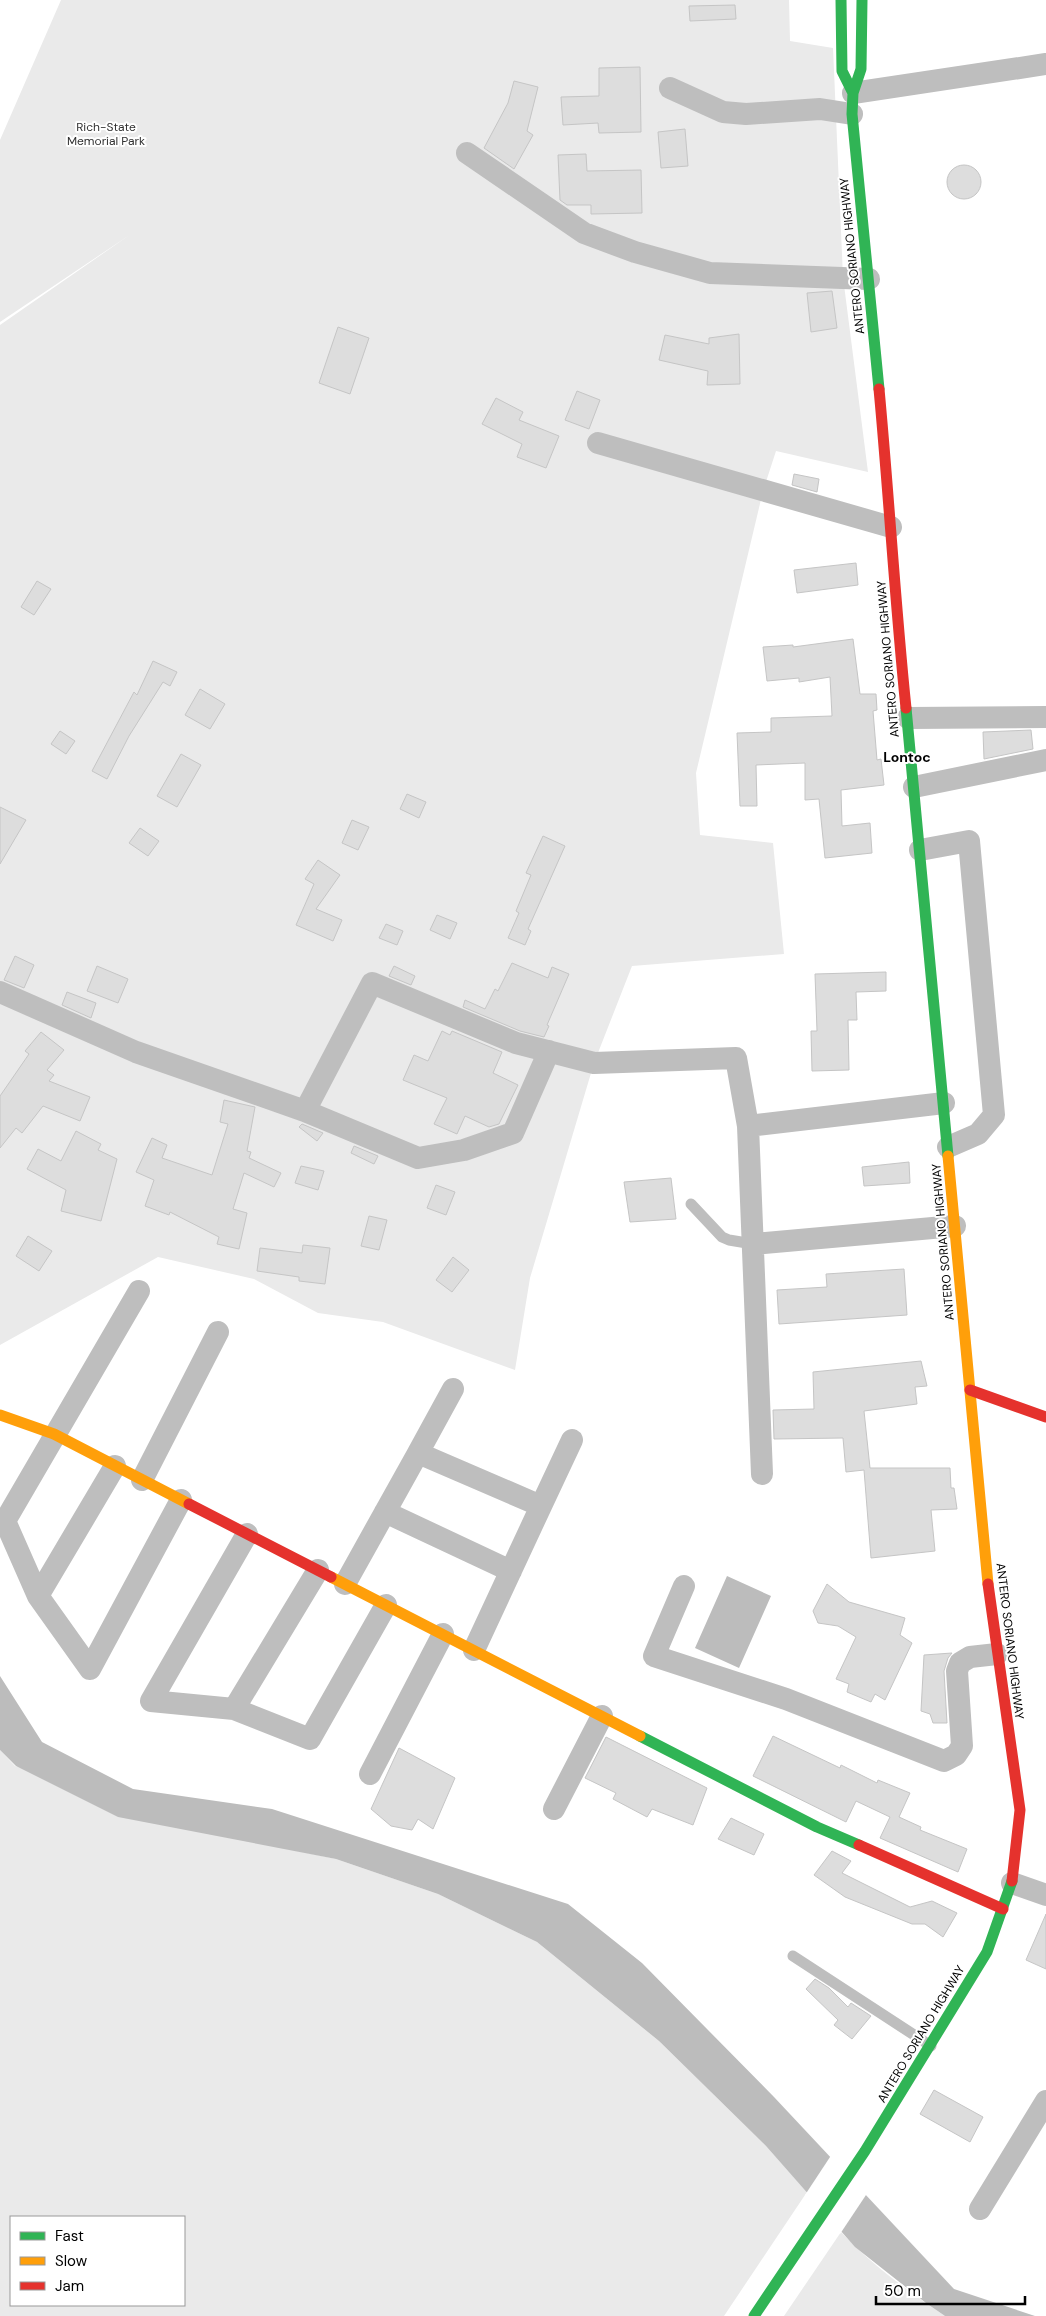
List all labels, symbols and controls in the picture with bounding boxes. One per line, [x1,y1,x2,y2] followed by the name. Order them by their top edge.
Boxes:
[67,119,145,149] park label: Rich-State Memorial Park
[836,177,868,335] street label: ANTERO SORIANO HIGHWAY
[873,580,903,738] street label: ANTERO SORIANO HIGHWAY
[883,748,931,766] district label: Lontoc
[928,1163,958,1321] street label: ANTERO SORIANO HIGHWAY
[992,1562,1028,1720] street label: ANTERO SORIANO HIGHWAY
[874,1962,968,2106] street label: ANTERO SORIANO HIGHWAY
[10,2216,185,2306] legend
[55,2226,84,2246] text: Fast
[55,2251,88,2271] text: Slow
[876,2274,1025,2306] scale bar
[55,2276,84,2296] text: Jam
[884,2281,921,2301] text: 50 m

